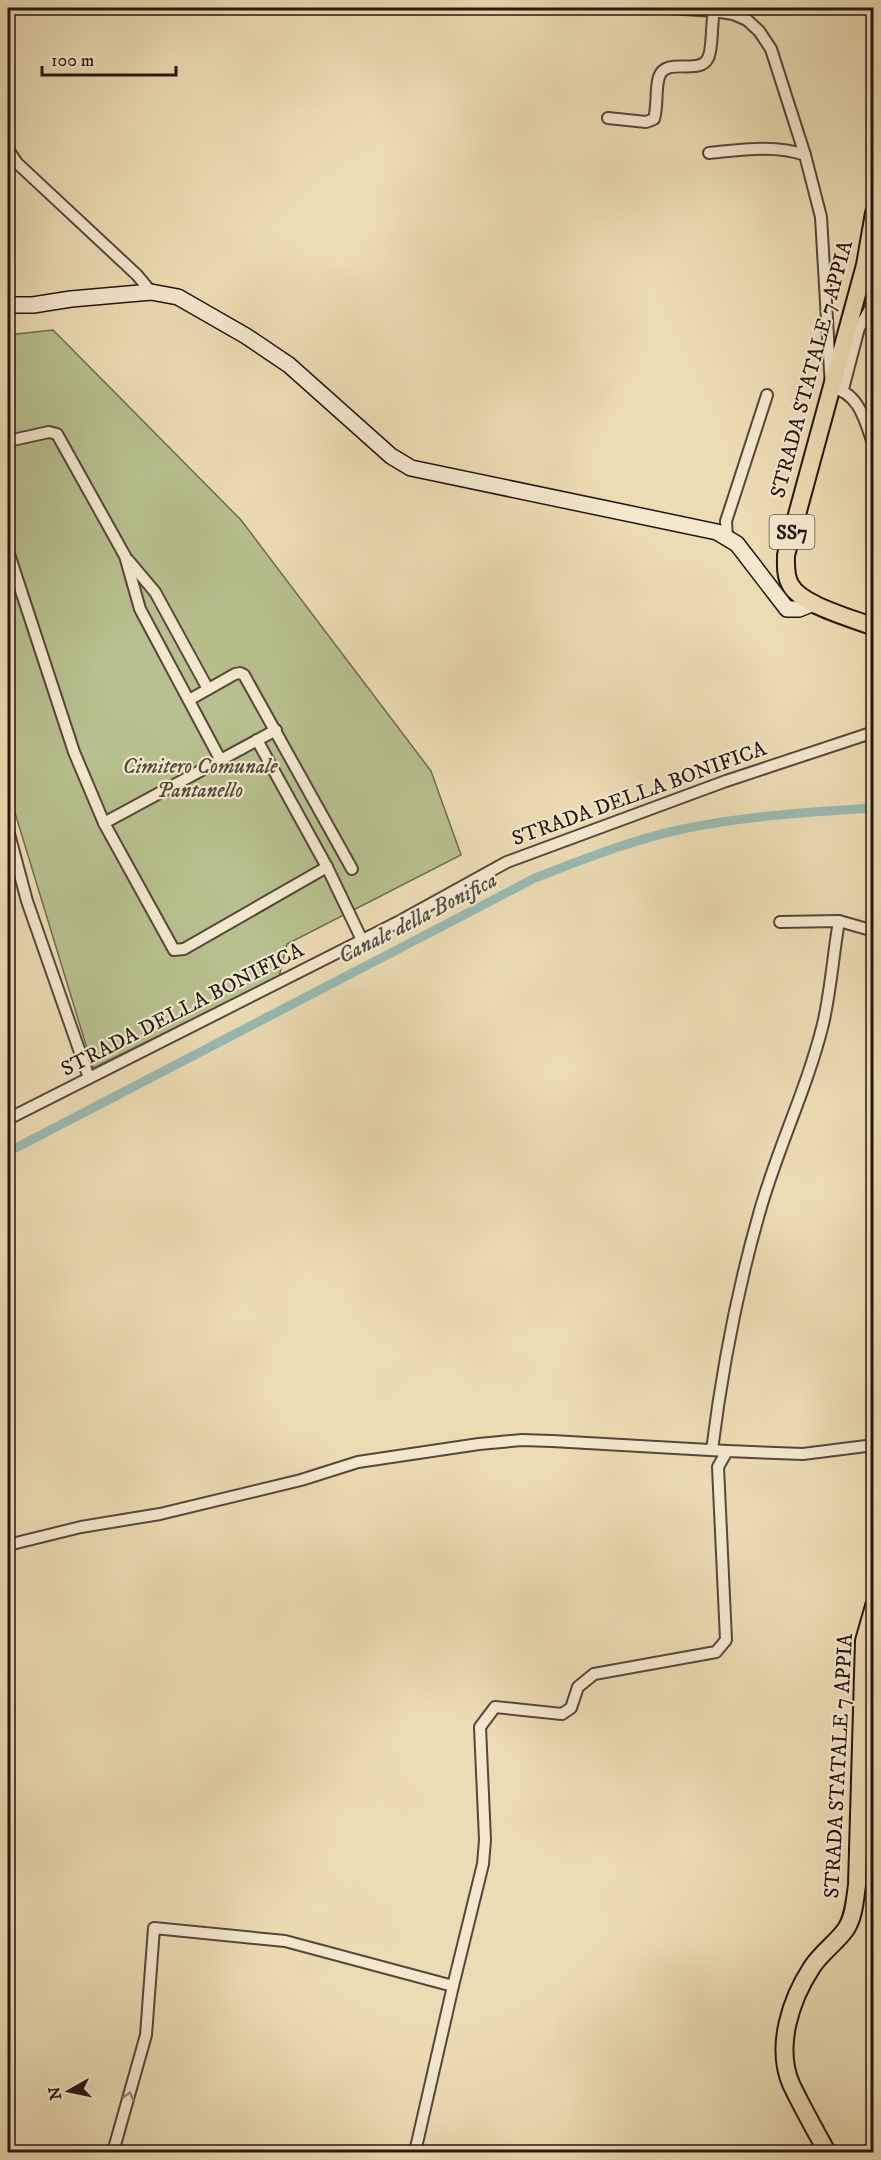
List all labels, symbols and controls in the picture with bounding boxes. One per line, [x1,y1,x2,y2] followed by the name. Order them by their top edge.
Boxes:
[42,39,176,77] scale bar
[51,50,94,72] text: 100 m
[765,237,859,501] street label: STRADA STATALE 7 APPIA
[770,515,814,549] road number: SS7
[509,736,771,852] street label: STRADA DELLA BONIFICA
[123,754,278,804] park label: Cimitero Comunale Pantanello
[334,867,502,970] water label: Canale della Bonifica
[57,937,309,1082] street label: STRADA DELLA BONIFICA
[819,1632,859,1899] street label: STRADA STATALE 7 APPIA
[39,2061,99,2121] north arrow
[44,2085,66,2101] text: N
[122,2091,134,2102] one-way arrow

